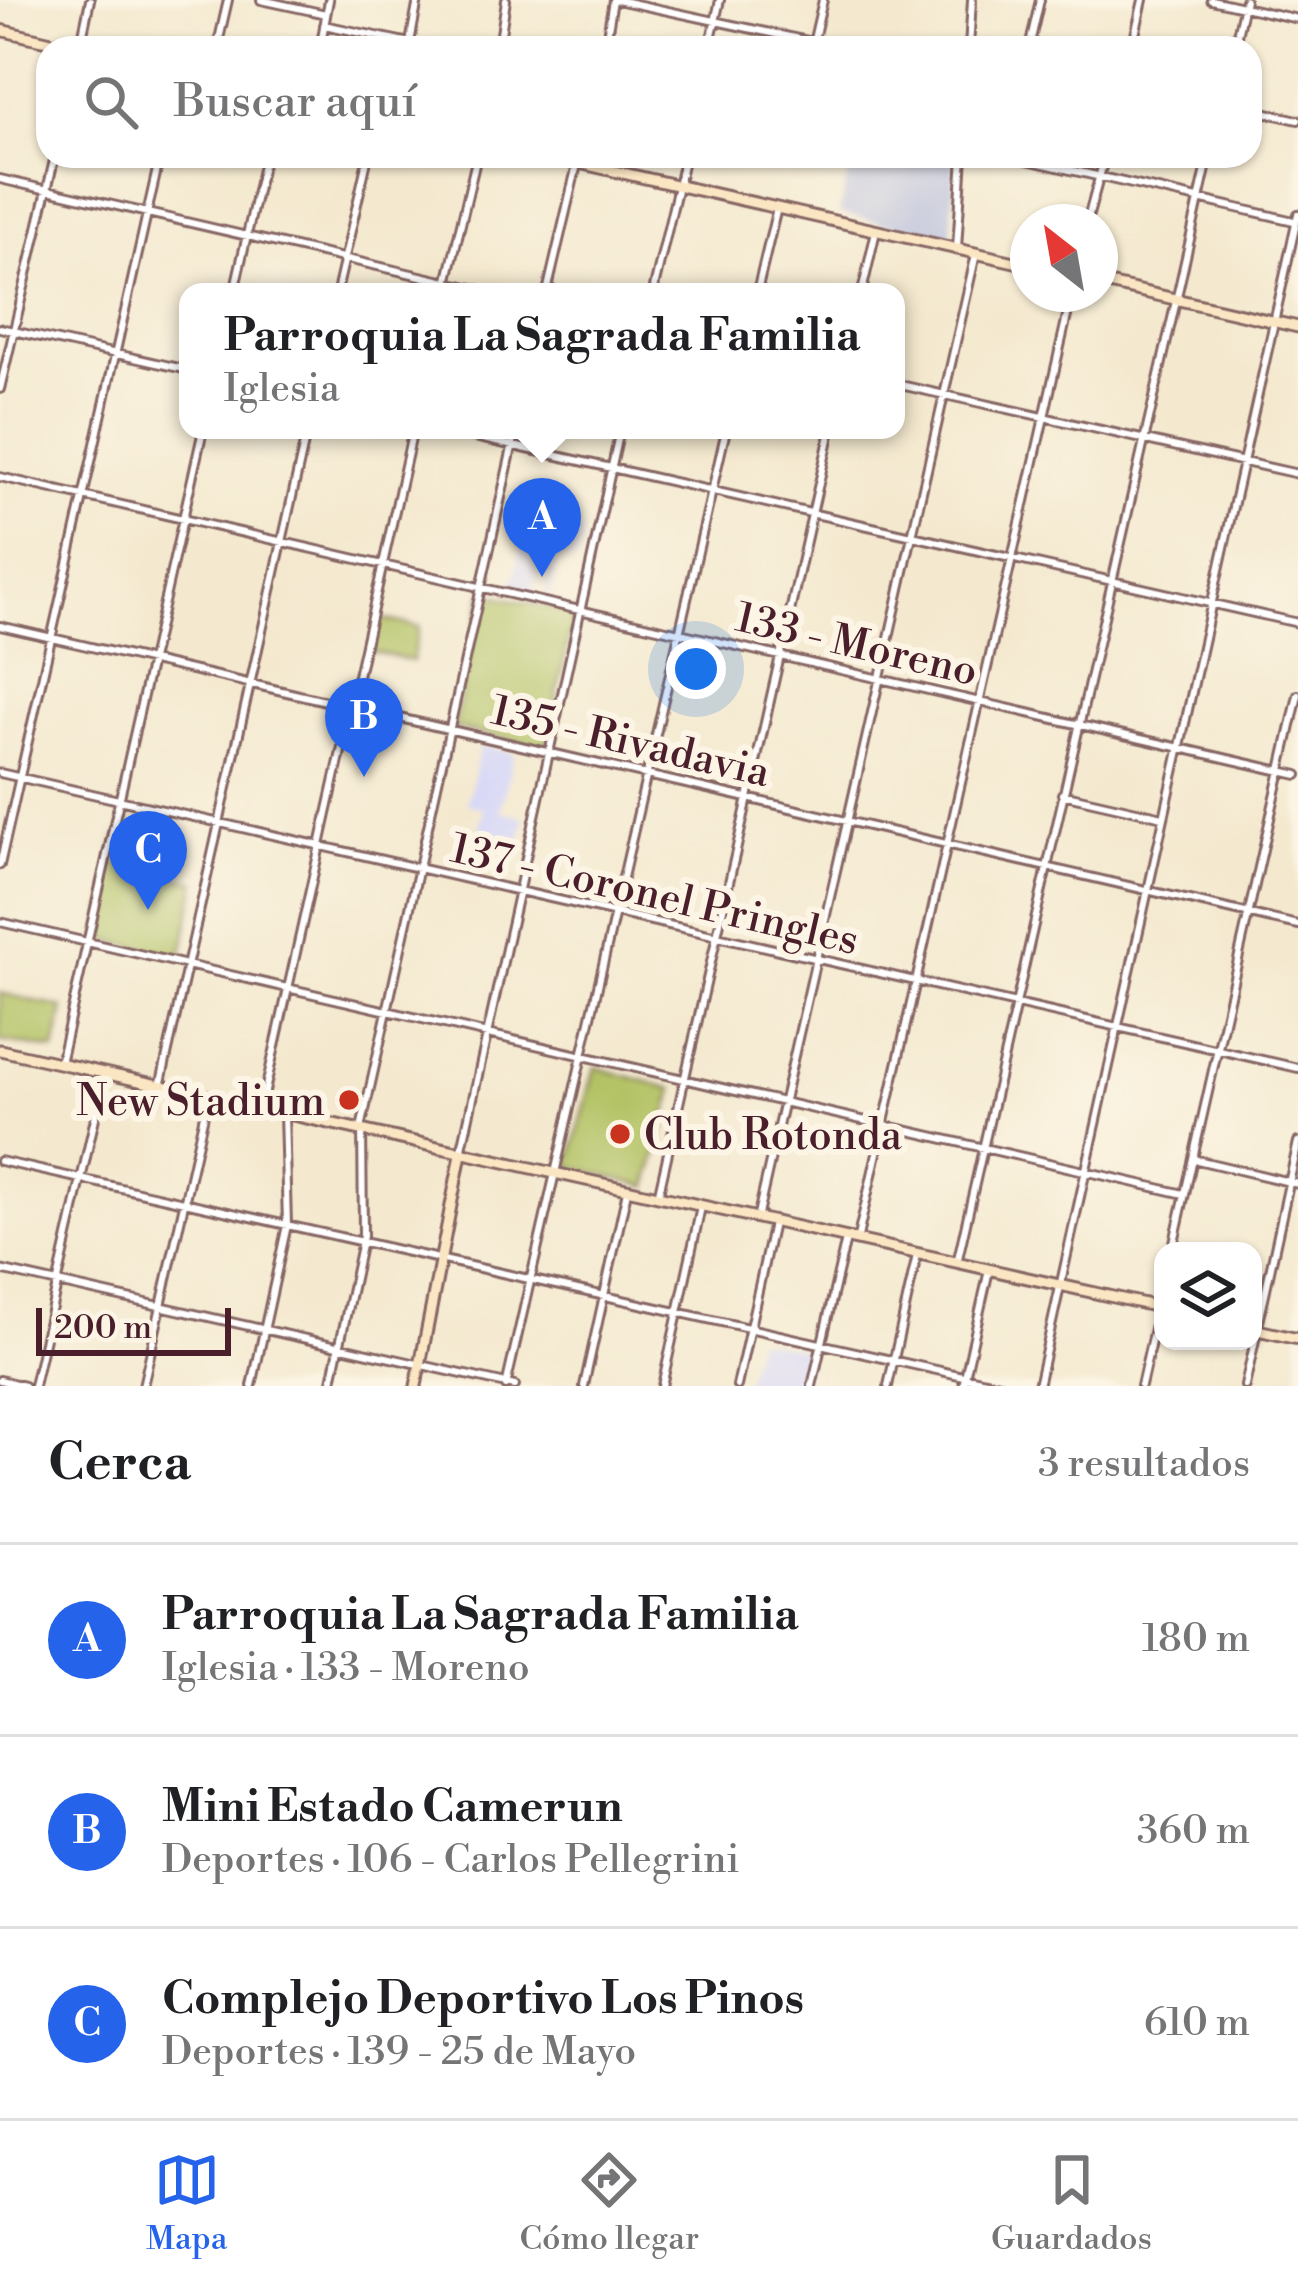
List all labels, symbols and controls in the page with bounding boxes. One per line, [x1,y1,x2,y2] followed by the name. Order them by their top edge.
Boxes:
[36,36,1262,168] search box
[78,69,144,135] icon: search
[174,74,416,131] text: Buscar aquí
[1010,204,1118,312] north arrow
[179,283,905,439] popup
[224,308,860,365] text: Parroquia La Sagrada Familia
[224,365,340,414] text: Iglesia
[503,478,581,577] pin: A
[730,592,983,699] street label: 133 - Moreno
[666,639,726,699] your location
[325,678,403,777] pin: B
[486,685,775,800] street label: 135 - Rivadavia
[109,811,187,910] pin: C
[445,823,864,969] street label: 137 - Coronel Pringles
[76,1076,325,1129] place label: New Stadium
[336,1087,362,1113] marker: New Stadium
[644,1110,903,1163] place label: Club Rotonda
[607,1121,633,1147] marker: Club Rotonda
[1154,1242,1262,1350] map controls
[1154,1242,1262,1350] button: layers
[36,1302,231,1355] scale bar
[54,1308,152,1349] text: 200 m
[48,1432,191,1496] text: Cerca
[1038,1440,1250,1489] text: 3 resultados
[162,1587,799,1644] text: Parroquia La Sagrada Familia
[73,1615,101,1664] text: A
[1142,1615,1250,1664] text: 180 m
[162,1644,530,1693] text: Iglesia · 133 - Moreno
[162,1779,623,1836] text: Mini Estado Camerun
[72,1807,102,1856] text: B
[1137,1807,1250,1856] text: 360 m
[162,1836,739,1885] text: Deportes · 106 - Carlos Pellegrini
[162,1971,804,2028] text: Complejo Deportivo Los Pinos
[73,1999,101,2048] text: C
[1144,1999,1250,2048] text: 610 m
[162,2028,636,2077] text: Deportes · 139 - 25 de Mayo
[146,2147,228,2260] tab: Mapa
[519,2147,699,2260] tab: Cómo llegar
[991,2147,1152,2260] tab: Guardados

